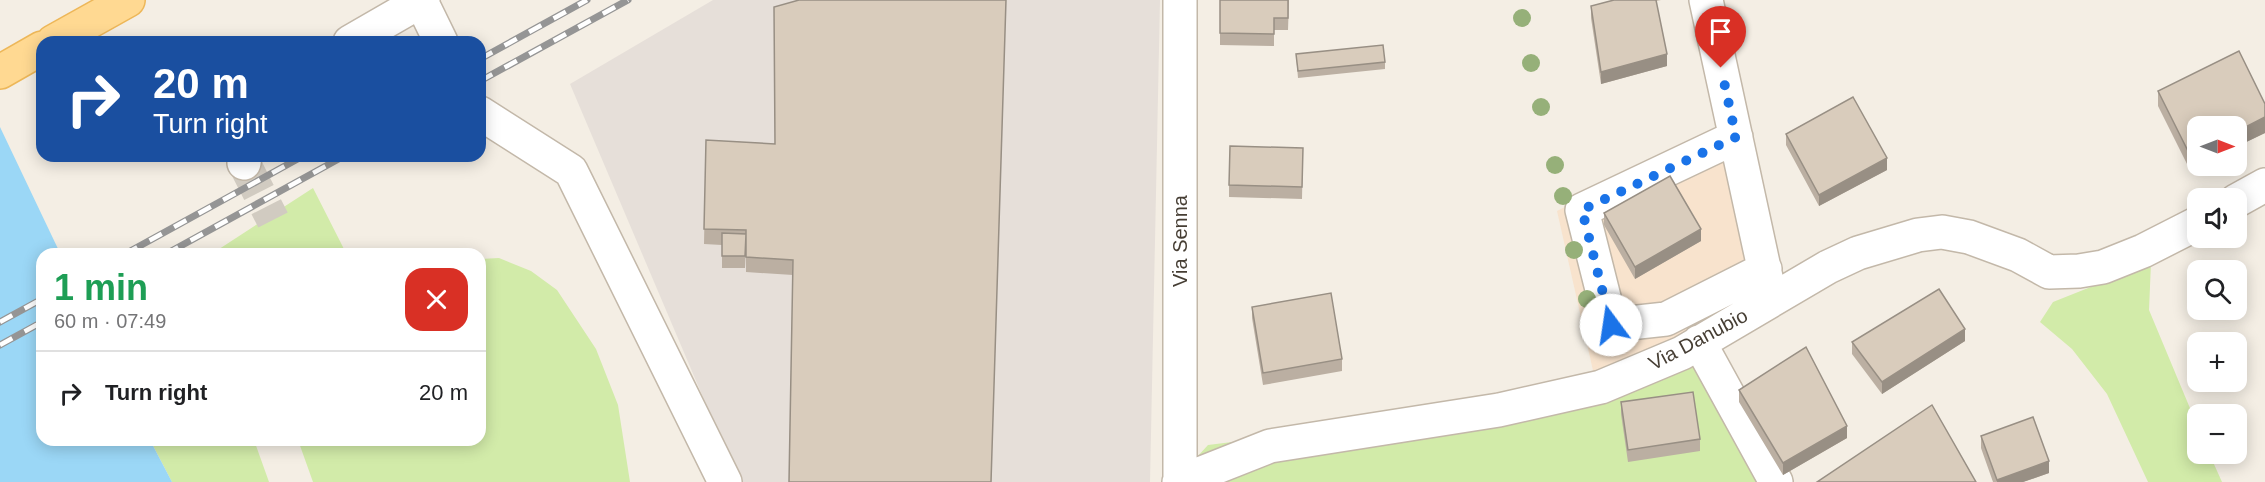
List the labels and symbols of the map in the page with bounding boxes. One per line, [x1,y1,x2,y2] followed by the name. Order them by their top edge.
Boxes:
[1695,6,1746,68] pin
[2187,116,2247,176] north arrow
[1169,194,1191,287] street label: Via Senna
[1579,293,1643,357] position arrow
[1645,304,1751,374] street label: Via Danubio

